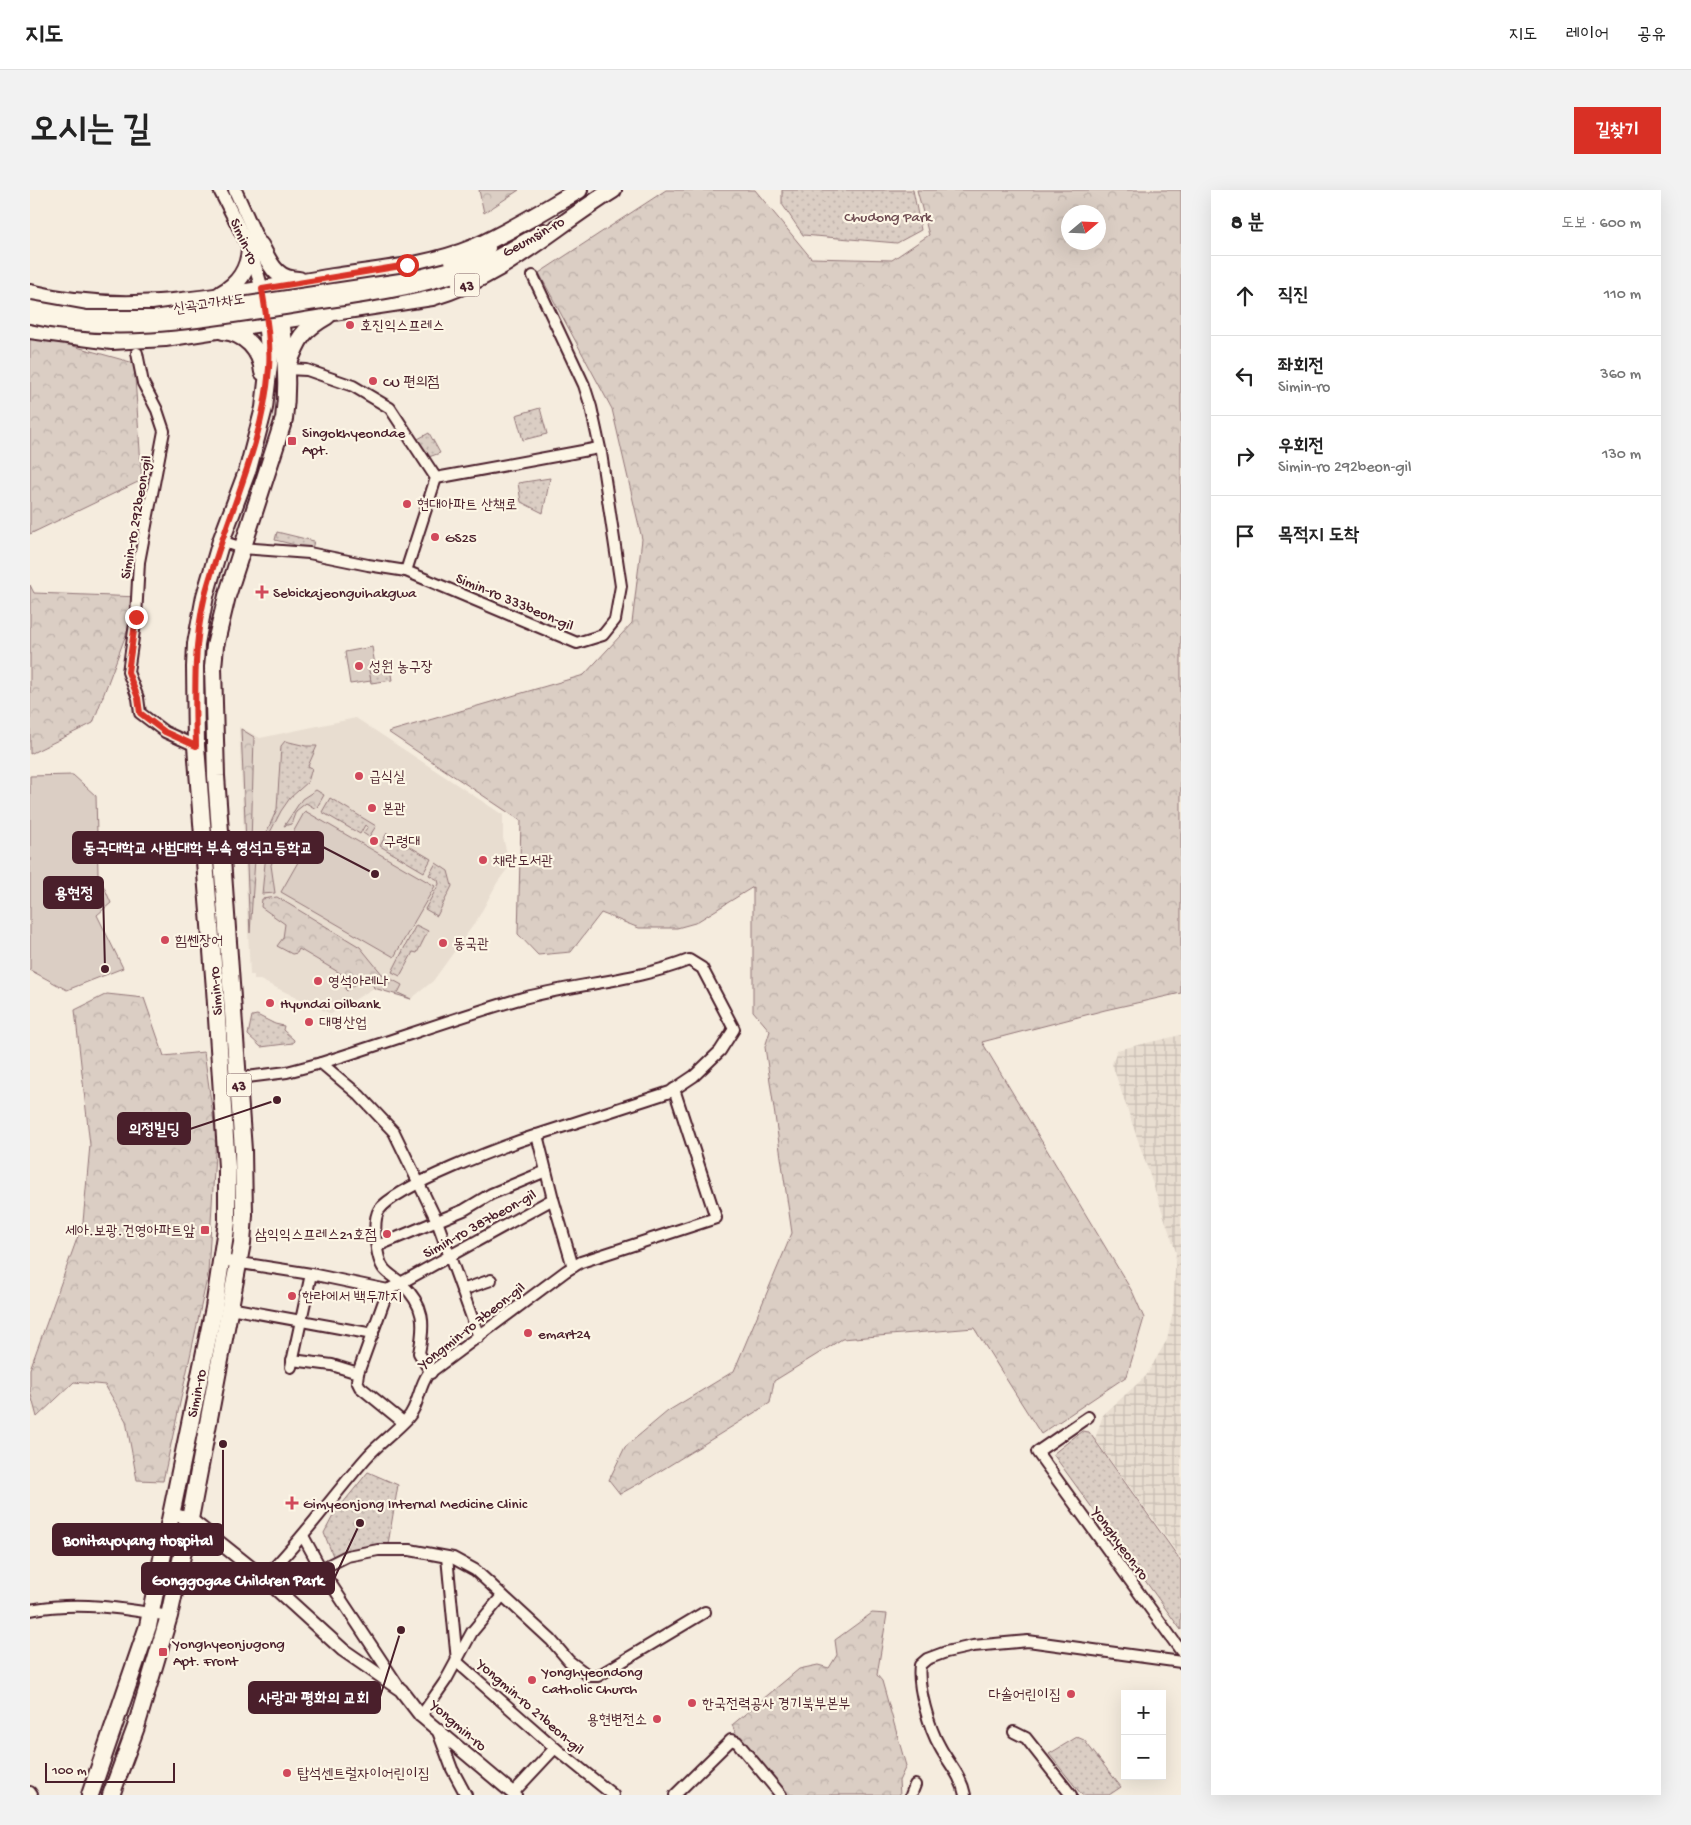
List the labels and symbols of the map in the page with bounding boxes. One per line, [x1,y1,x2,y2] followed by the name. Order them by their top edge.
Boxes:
[1061,205,1106,250] north arrow
[844,209,933,227] park label: Chudong Park
[500,213,569,262] street label: Geumsin-ro
[225,216,261,268] street label: Simin-ro
[396,254,419,277] route start
[454,274,480,296] road number: 43
[172,291,246,319] street label: 신곡고가차도
[360,318,445,336] place label: 호진익스프레스
[344,319,356,331] marker: 호진익스프레스
[383,374,440,392] place label: CU 편의점
[367,375,379,387] marker: CU 편의점
[302,425,406,460] place label: Singokhyeondae Apt.
[286,435,298,447] marker: Singokhyeondae Apt.
[117,454,157,581] street label: Simin-ro 292beon-gil
[417,497,517,515] place label: 현대아파트 산책로
[401,498,413,510] marker: 현대아파트 산책로
[445,530,477,548] place label: GS25
[429,531,441,543] marker: GS25
[453,570,576,636] street label: Simin-ro 333beon-gil
[255,585,269,599] marker: Sebickajeonguihakgwa
[273,585,417,603] place label: Sebickajeonguihakgwa
[125,606,148,629] route end
[369,659,433,677] place label: 성원 농구장
[353,660,365,672] marker: 성원 농구장
[369,769,405,787] place label: 급식실
[353,770,365,782] marker: 급식실
[382,801,406,819] place label: 본관
[366,802,378,814] marker: 본관
[73,832,323,863] callout: 동국대학교 사범대학 부속 영석고등학교
[384,834,420,852] place label: 구령대
[368,835,380,847] marker: 구령대
[83,840,313,860] text: 동국대학교 사범대학 부속 영석고등학교
[493,853,553,871] place label: 채란도서관
[477,854,489,866] marker: 채란도서관
[44,877,103,908] callout: 용현정
[55,886,93,905] text: 용현정
[175,933,223,951] place label: 힘쎈장어
[159,934,171,946] marker: 힘쎈장어
[453,936,489,954] place label: 동국관
[437,937,449,949] marker: 동국관
[206,966,228,1016] street label: Simin-ro
[328,974,388,992] place label: 영석아레나
[312,975,324,987] marker: 영석아레나
[280,996,381,1014] place label: Hyundai Oilbank
[264,997,276,1009] marker: Hyundai Oilbank
[319,1015,367,1033] place label: 대명산업
[303,1016,315,1028] marker: 대명산업
[226,1074,252,1096] road number: 43
[118,1113,190,1144] callout: 의정빌딩
[128,1121,180,1141] text: 의정빌딩
[420,1186,540,1263] street label: Simin-ro 387beon-gil
[65,1223,195,1241] place label: 세아.보광.건영아파트앞
[199,1224,211,1236] marker: 세아.보광.건영아파트앞
[255,1227,377,1245] place label: 삼익익스프레스21호점
[381,1228,393,1240] marker: 삼익익스프레스21호점
[414,1279,529,1375] street label: Yongmin-ro 7beon-gil
[302,1289,402,1307] place label: 한라에서 백두까지
[286,1290,298,1302] marker: 한라에서 백두까지
[538,1326,591,1344] place label: emart24
[522,1327,534,1339] marker: emart24
[184,1367,212,1419] street label: Simin-ro
[285,1496,299,1510] marker: Gimyeonjong Internal Medicine Clinic
[303,1496,528,1514] place label: Gimyeonjong Internal Medicine Clinic
[1086,1502,1152,1585] street label: Yonghyeon-ro
[53,1524,223,1555] callout: Bonitayoyang Hospital
[62,1533,213,1552] text: Bonitayoyang Hospital
[142,1563,334,1594] callout: Gonggogae Children Park
[152,1573,326,1592] text: Gonggogae Children Park
[171,1636,285,1671] place label: Yonghyeonjugong Apt. Front
[157,1646,169,1658] marker: Yonghyeonjugong Apt. Front
[471,1655,587,1759] street label: Yongmin-ro 21beon-gil
[540,1664,643,1699] place label: Yonghyeondong Catholic Church
[526,1674,538,1686] marker: Yonghyeondong Catholic Church
[249,1682,380,1713] callout: 사랑과 평화의 교회
[989,1687,1061,1705] place label: 다솔어린이집
[1065,1688,1077,1700] marker: 다솔어린이집
[258,1690,369,1710] text: 사랑과 평화의 교회
[424,1696,490,1756] street label: Yongmin-ro
[702,1696,850,1714] place label: 한국전력공사 경기북부본부
[686,1697,698,1709] marker: 한국전력공사 경기북부본부
[587,1712,647,1730] place label: 용현변전소
[651,1713,663,1725] marker: 용현변전소
[45,1760,175,1783] scale bar
[297,1766,430,1784] place label: 탑석센트럴자이어린이집
[281,1767,293,1779] marker: 탑석센트럴자이어린이집

